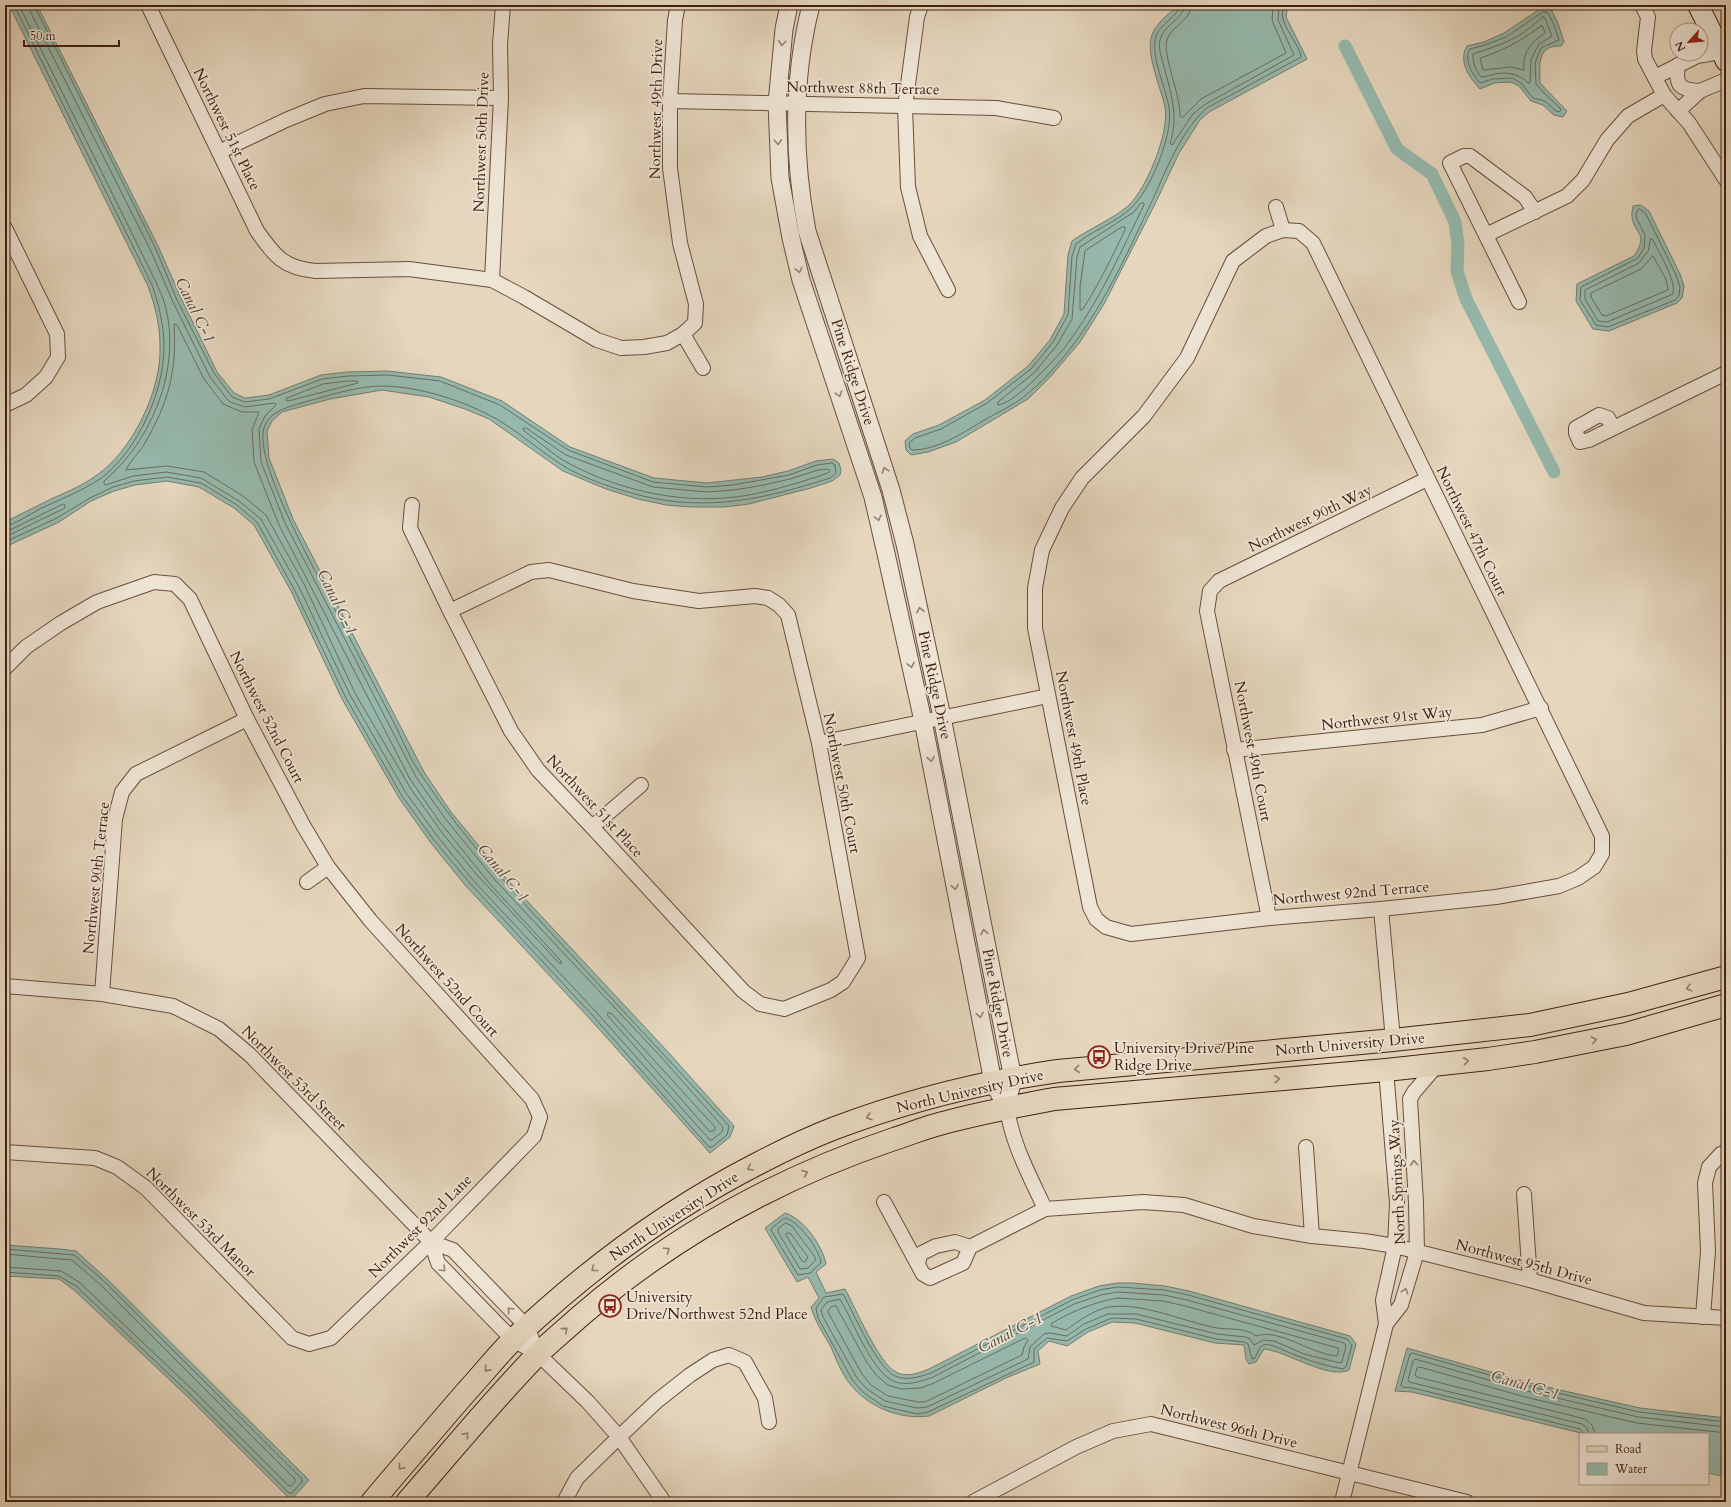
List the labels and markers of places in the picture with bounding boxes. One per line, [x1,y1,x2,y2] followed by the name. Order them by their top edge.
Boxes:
[1114,1038,1255,1075] place label: University Drive/Pine Ridge Drive
[1086,1044,1112,1070] bus stop icon: University Drive/Pine Ridge Drive
[626,1287,808,1324] place label: University Drive/Northwest 52nd Place
[597,1293,623,1319] bus stop icon: University Drive/Northwest 52nd Place

